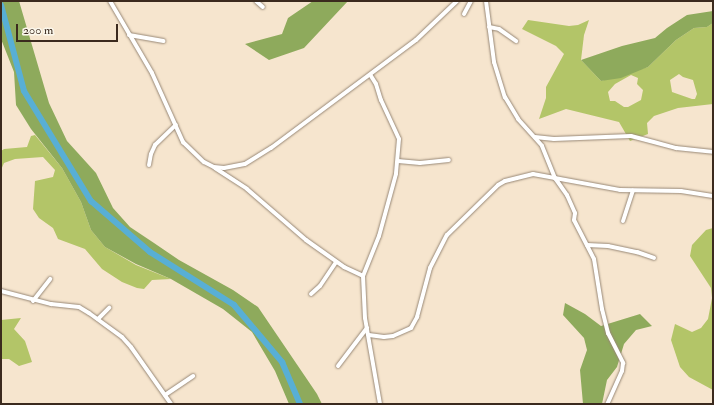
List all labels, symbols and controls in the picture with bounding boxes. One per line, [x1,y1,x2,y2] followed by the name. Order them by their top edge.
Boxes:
[18,16,120,42] scale bar
[23,23,53,38] text: 200 m

